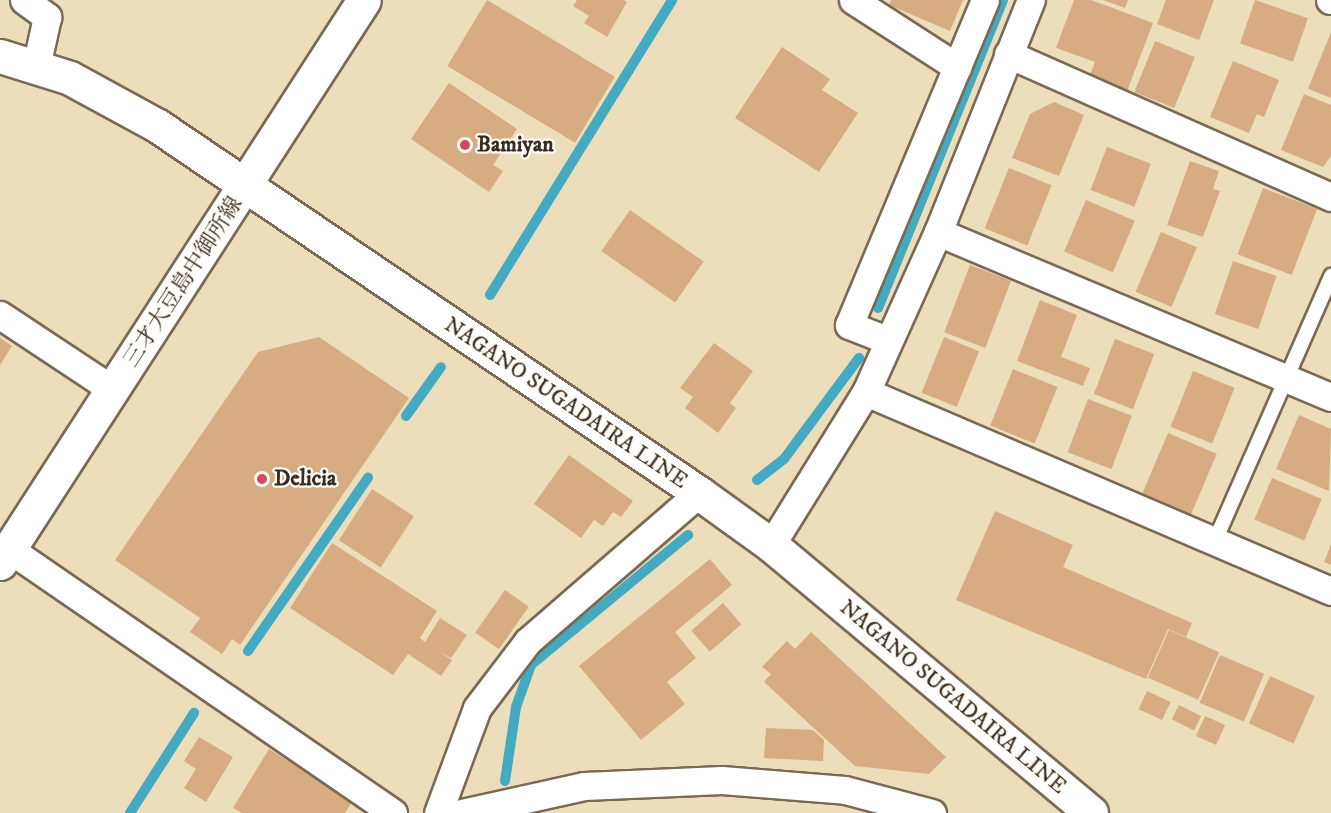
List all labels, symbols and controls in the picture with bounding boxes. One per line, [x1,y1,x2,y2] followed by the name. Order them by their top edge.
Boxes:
[477,132,554,158] place label: Bamiyan
[458,138,472,152] marker: Bamiyan
[118,192,248,372] street label: 三才大豆島中御所線
[439,312,693,494] street label: NAGANO SUGADAIRA LINE
[274,466,336,492] place label: Delicia
[255,472,269,486] marker: Delicia
[834,594,1072,800] street label: NAGANO SUGADAIRA LINE

